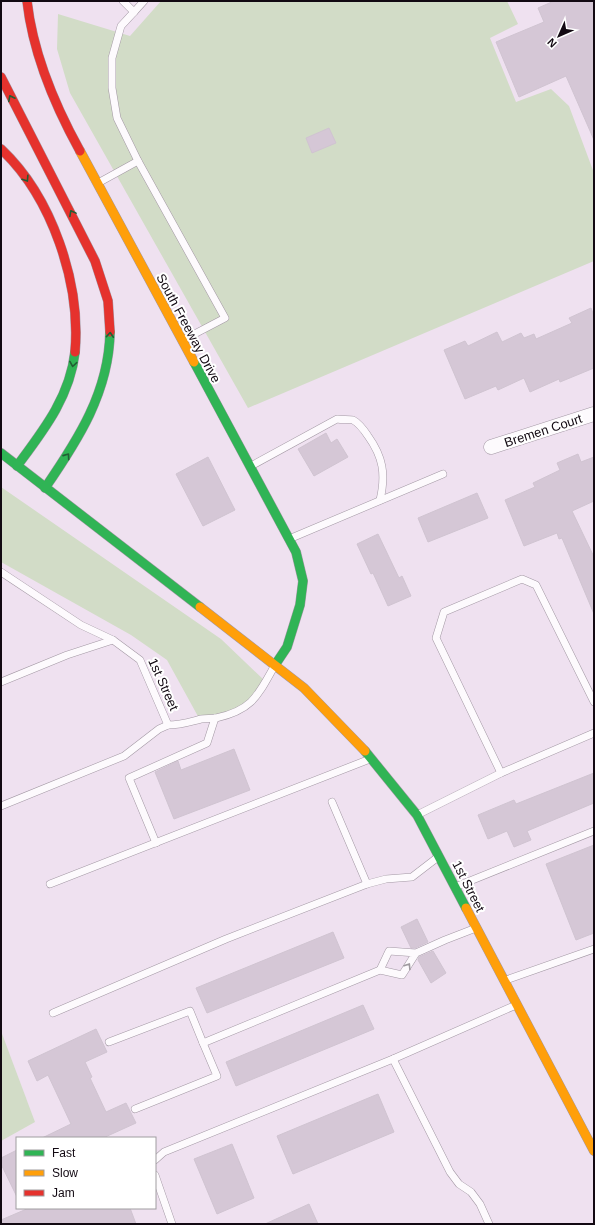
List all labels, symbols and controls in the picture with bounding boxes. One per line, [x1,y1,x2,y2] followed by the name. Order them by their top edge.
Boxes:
[539,16,579,56] north arrow
[545,36,559,50] text: N
[8,94,16,102] one-way arrow
[21,175,29,182] one-way arrow
[69,209,76,217] one-way arrow
[153,271,224,385] street label: South Freeway Drive
[105,332,114,338] one-way arrow
[69,361,78,367] one-way arrow
[502,411,584,450] street label: Bremen Court
[62,453,70,460] one-way arrow
[145,656,182,713] street label: 1st Street
[449,858,488,915] street label: 1st Street
[403,963,410,970] one-way arrow
[16,1137,156,1209] legend
[52,1146,76,1160] text: Fast
[52,1166,78,1180] text: Slow
[52,1186,75,1200] text: Jam

